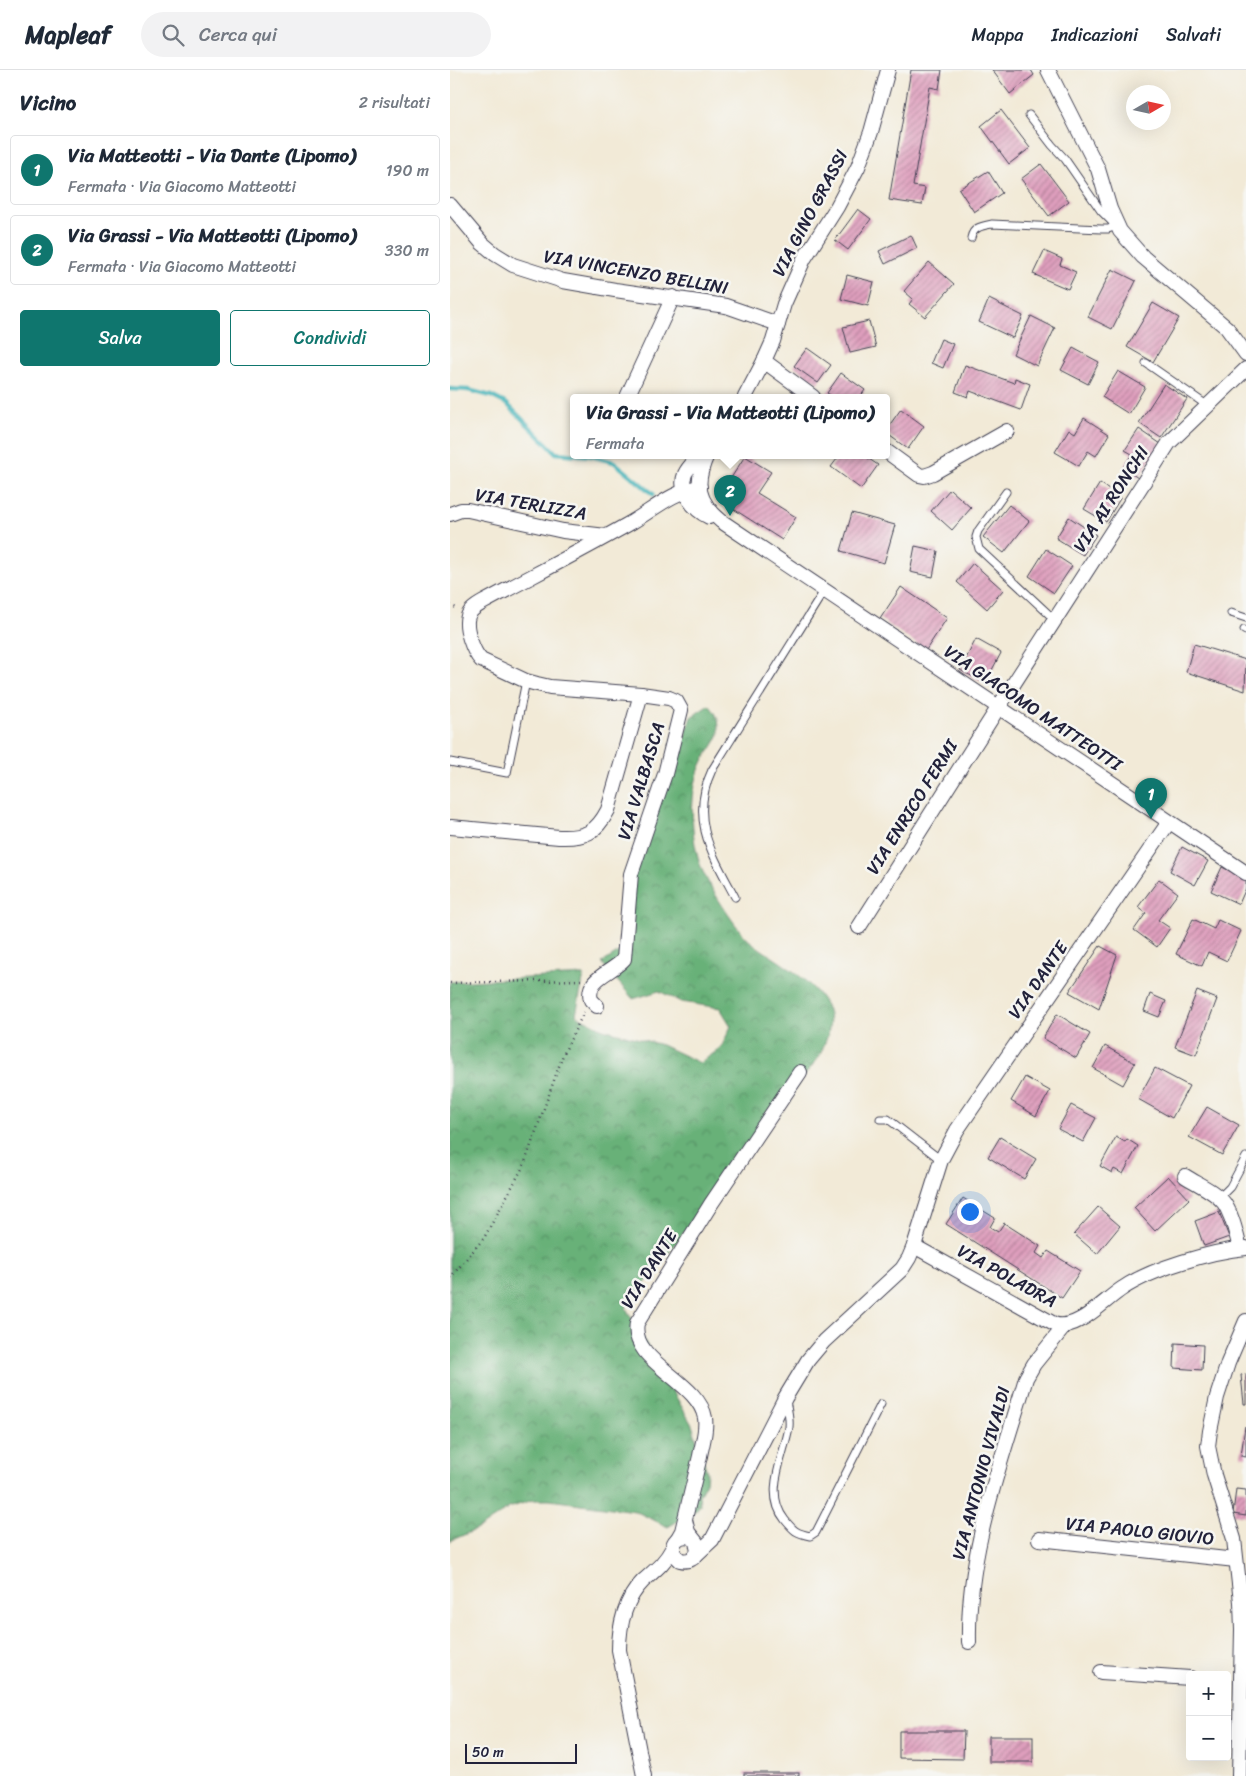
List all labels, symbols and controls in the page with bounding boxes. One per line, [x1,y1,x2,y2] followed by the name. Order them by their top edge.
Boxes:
[141,12,491,57] search box
[25,14,111,56] text: Mapleaf
[199,18,277,51] text: Cerca qui
[971,19,1023,51] text: Mappa
[1051,19,1138,51] text: Indicazioni
[1166,19,1221,51] text: Salvati
[159,21,187,49] icon: search
[20,84,76,122] text: Vicino
[1126,85,1171,130] north arrow
[359,88,430,117] text: 2 risultati
[68,139,356,172] text: Via Matteotti - Via Dante (Lipomo)
[763,143,857,282] street label: VIA GINO GRASSI
[34,156,40,185] text: 1
[386,156,429,185] text: 190 m
[68,172,296,201] text: Fermata · Via Giacomo Matteotti
[68,219,356,252] text: Via Grassi - Via Matteotti (Lipomo)
[32,236,42,265] text: 2
[385,236,429,265] text: 330 m
[541,240,731,304] street label: VIA VINCENZO BELLINI
[68,252,296,281] text: Fermata · Via Giacomo Matteotti
[20,310,220,366] button: Salva
[230,310,430,366] button: Condividi
[570,394,890,459] popup
[586,396,874,429] text: Via Grassi - Via Matteotti (Lipomo)
[586,429,644,458] text: Fermata
[1064,439,1158,559] street label: VIA AI RONCHI
[714,475,746,516] pin: 2
[473,478,589,530] street label: VIA TERLIZZA
[937,636,1130,781] street label: VIA GIACOMO MATTEOTTI
[608,718,674,844] street label: VIA VALBASCA
[857,731,968,881] street label: VIA ENRICO FERMI
[1135,778,1167,819] pin: 1
[999,933,1077,1026] street label: VIA DANTE
[957,1199,983,1225] your location
[612,1222,687,1315] street label: VIA DANTE
[951,1235,1063,1317] street label: VIA POLADRA
[942,1382,1020,1563] street label: VIA ANTONIO VIVALDI
[1064,1507,1216,1555] street label: VIA PAOLO GIOVIO
[1186,1671,1231,1761] map controls
[1186,1671,1231,1716] button: +
[1186,1716,1231,1761] button: −
[472,1740,504,1765] text: 50 m
[465,1741,578,1764] scale bar

